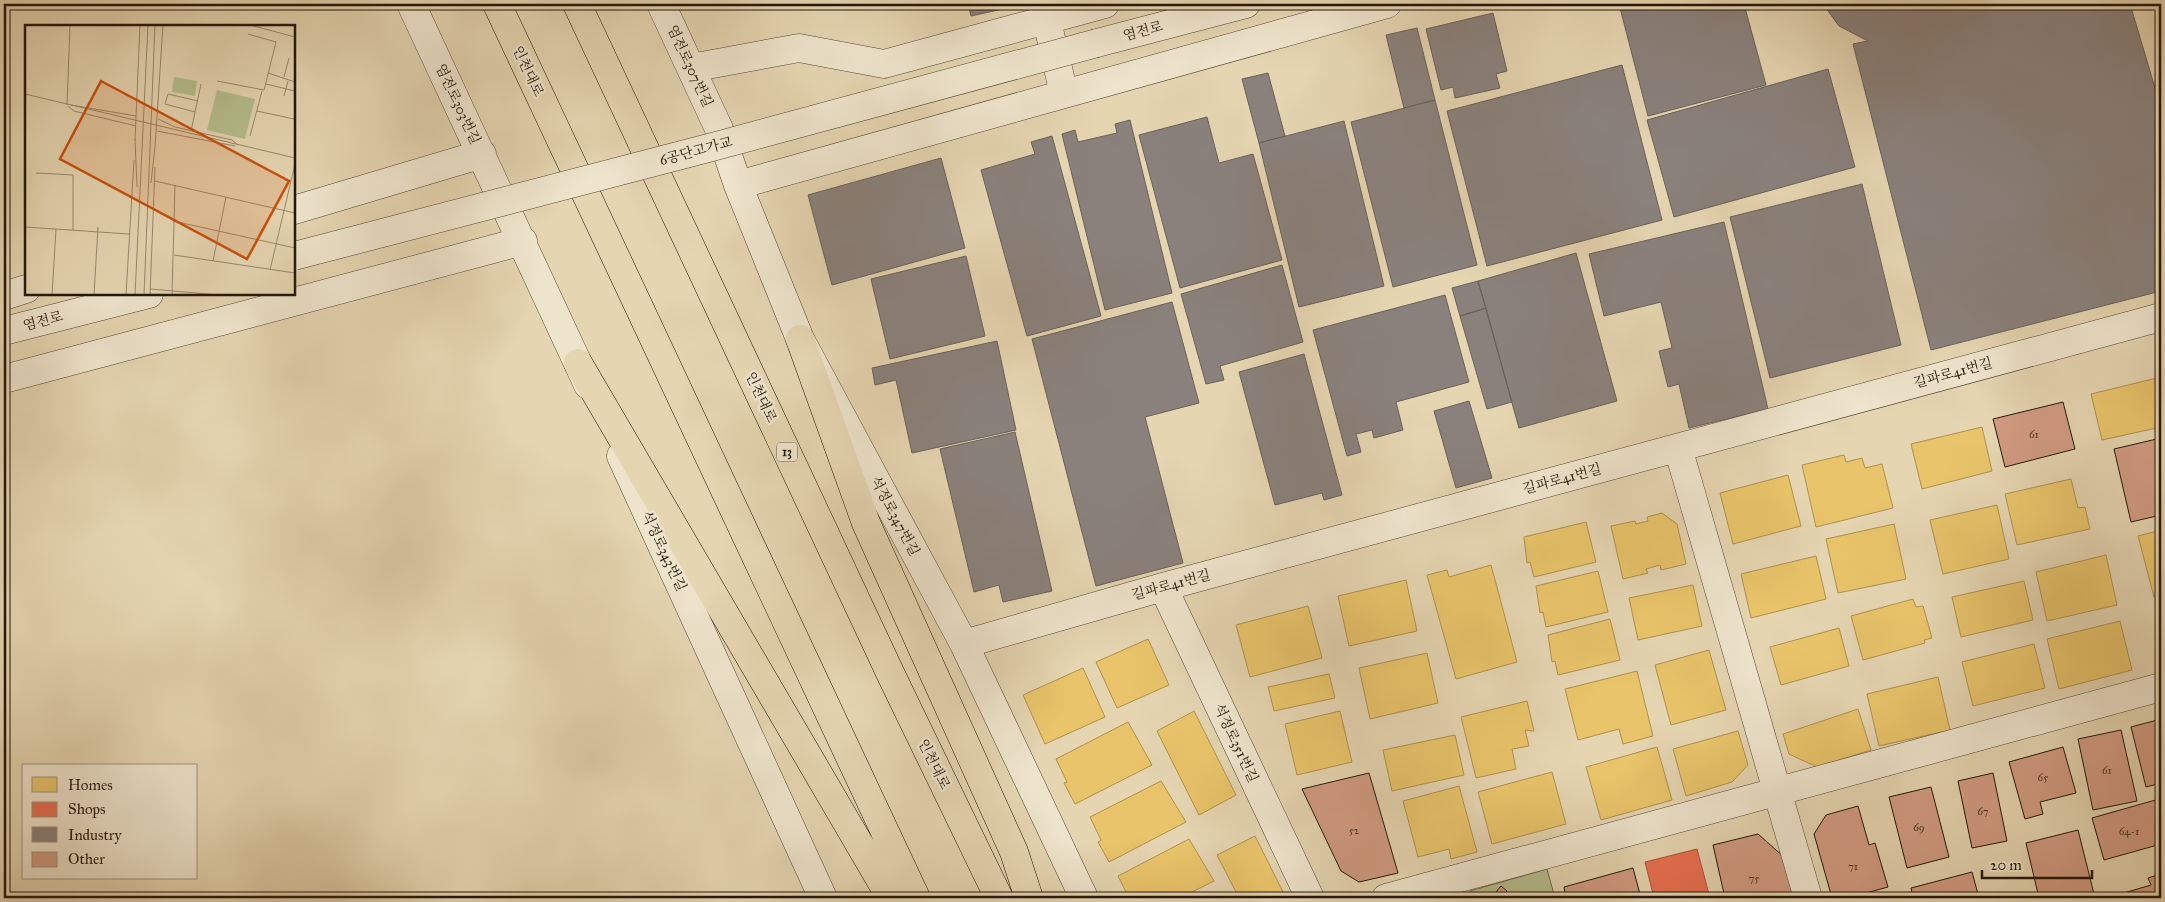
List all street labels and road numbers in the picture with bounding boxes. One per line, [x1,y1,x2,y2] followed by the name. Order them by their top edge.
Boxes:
[1121,17,1165,44] street label: 염전로
[664,22,716,110] street label: 염전로307번길
[509,43,547,100] street label: 인천대로
[432,61,484,147] street label: 염전로303번길
[658,133,735,169] street label: 6공단고가교
[21,307,65,334] street label: 염전로
[1912,354,1994,392] street label: 길파로41번길
[742,369,780,426] street label: 인천대로
[777,442,797,462] road number: 13
[1521,460,1603,498] street label: 길파로41번길
[867,473,923,559] street label: 석정로347번길
[638,508,690,594] street label: 석정로343번길
[1130,566,1212,604] street label: 길파로41번길
[1210,701,1262,785] street label: 석정로351번길
[915,736,954,792] street label: 인천대로

